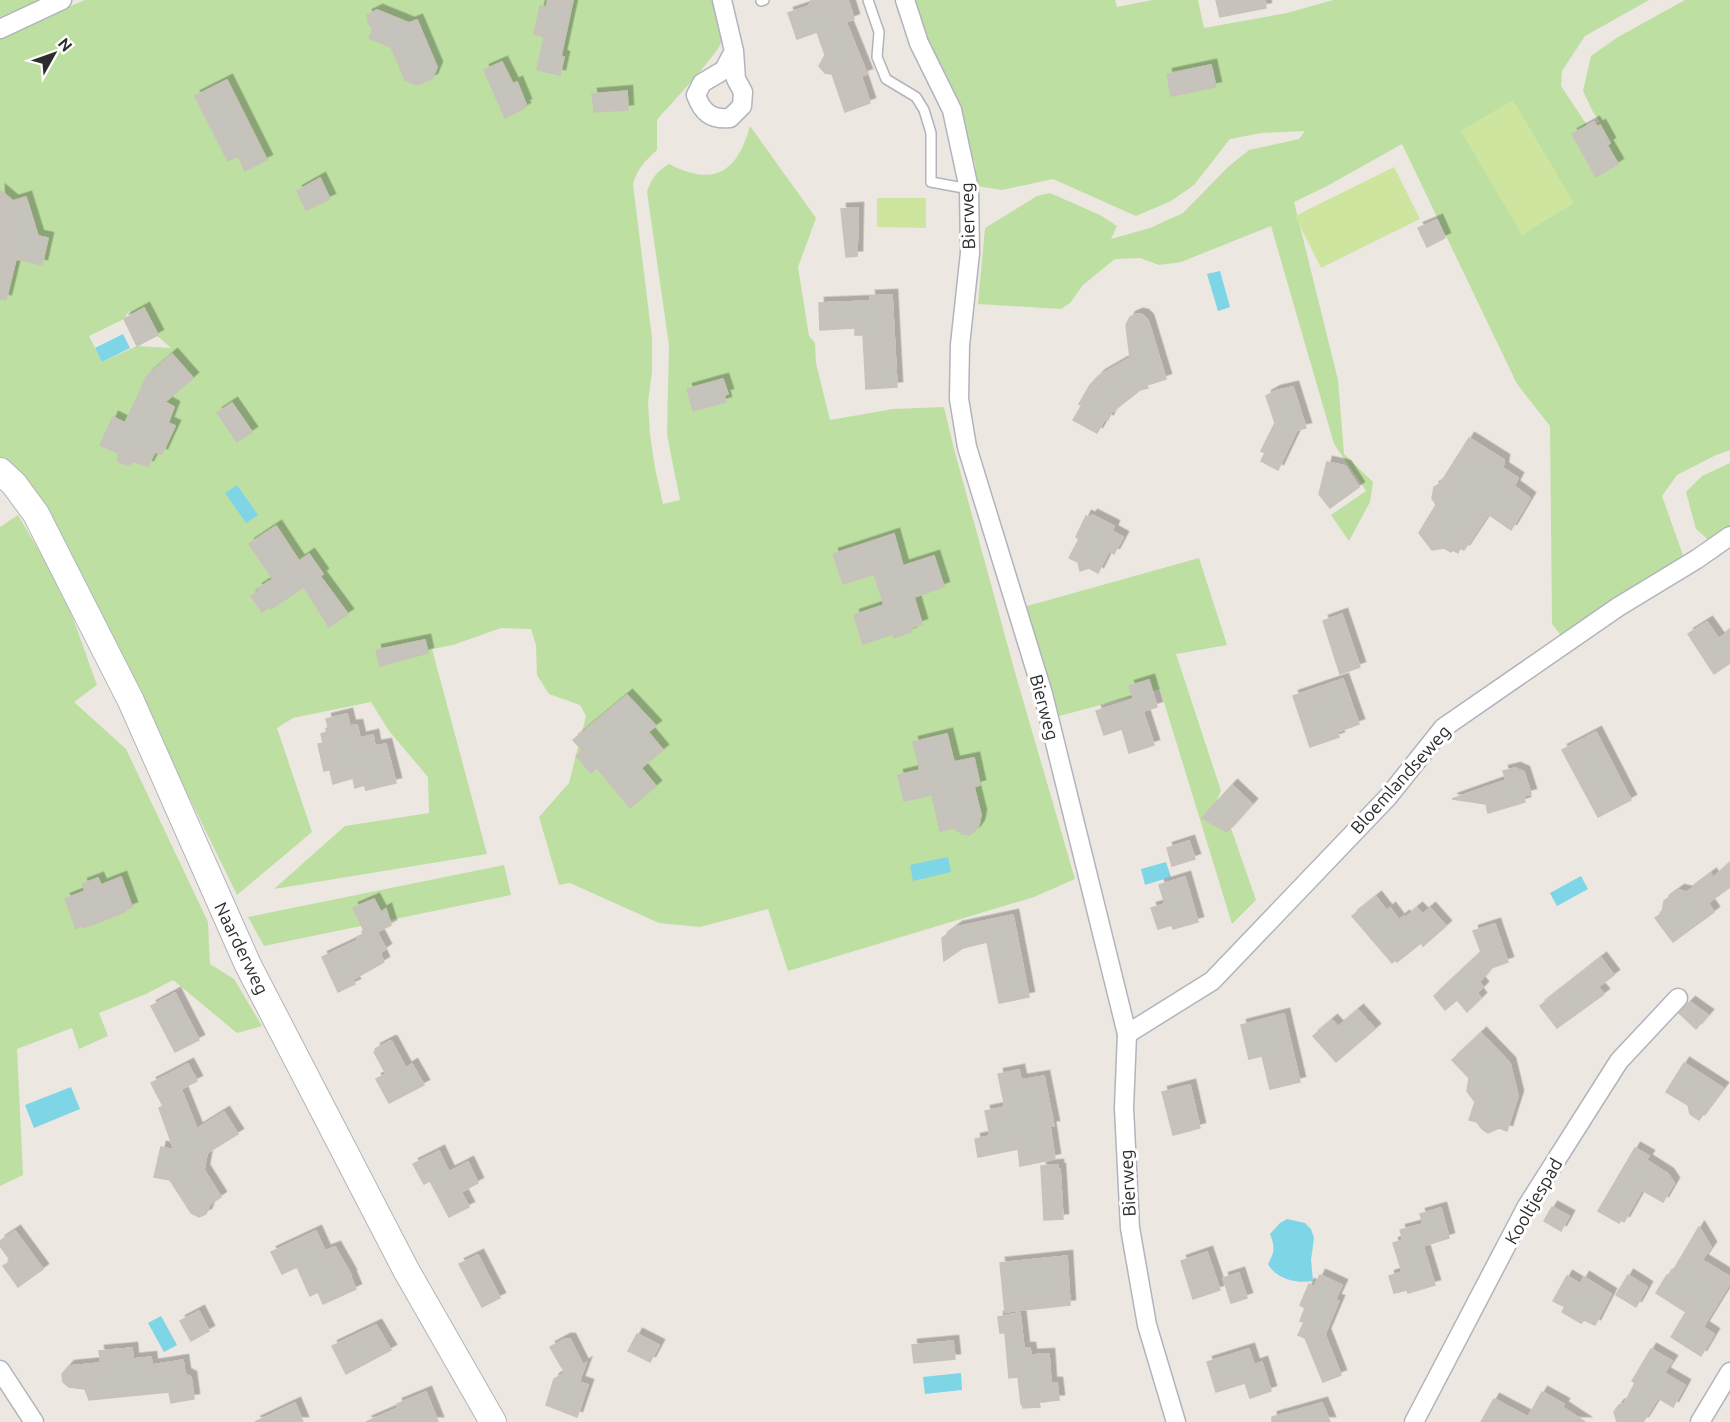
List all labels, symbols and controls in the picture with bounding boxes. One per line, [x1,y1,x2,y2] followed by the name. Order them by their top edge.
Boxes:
[24,24,84,84] north arrow
[55,34,76,55] text: N
[956,182,978,250] street label: Bierweg
[1027,672,1063,742] street label: Bierweg
[1346,721,1454,837] street label: Bloemlandseweg
[211,899,273,997] street label: Naarderweg
[1115,1149,1139,1217] street label: Bierweg
[1500,1154,1566,1248] street label: Kooltjespad

